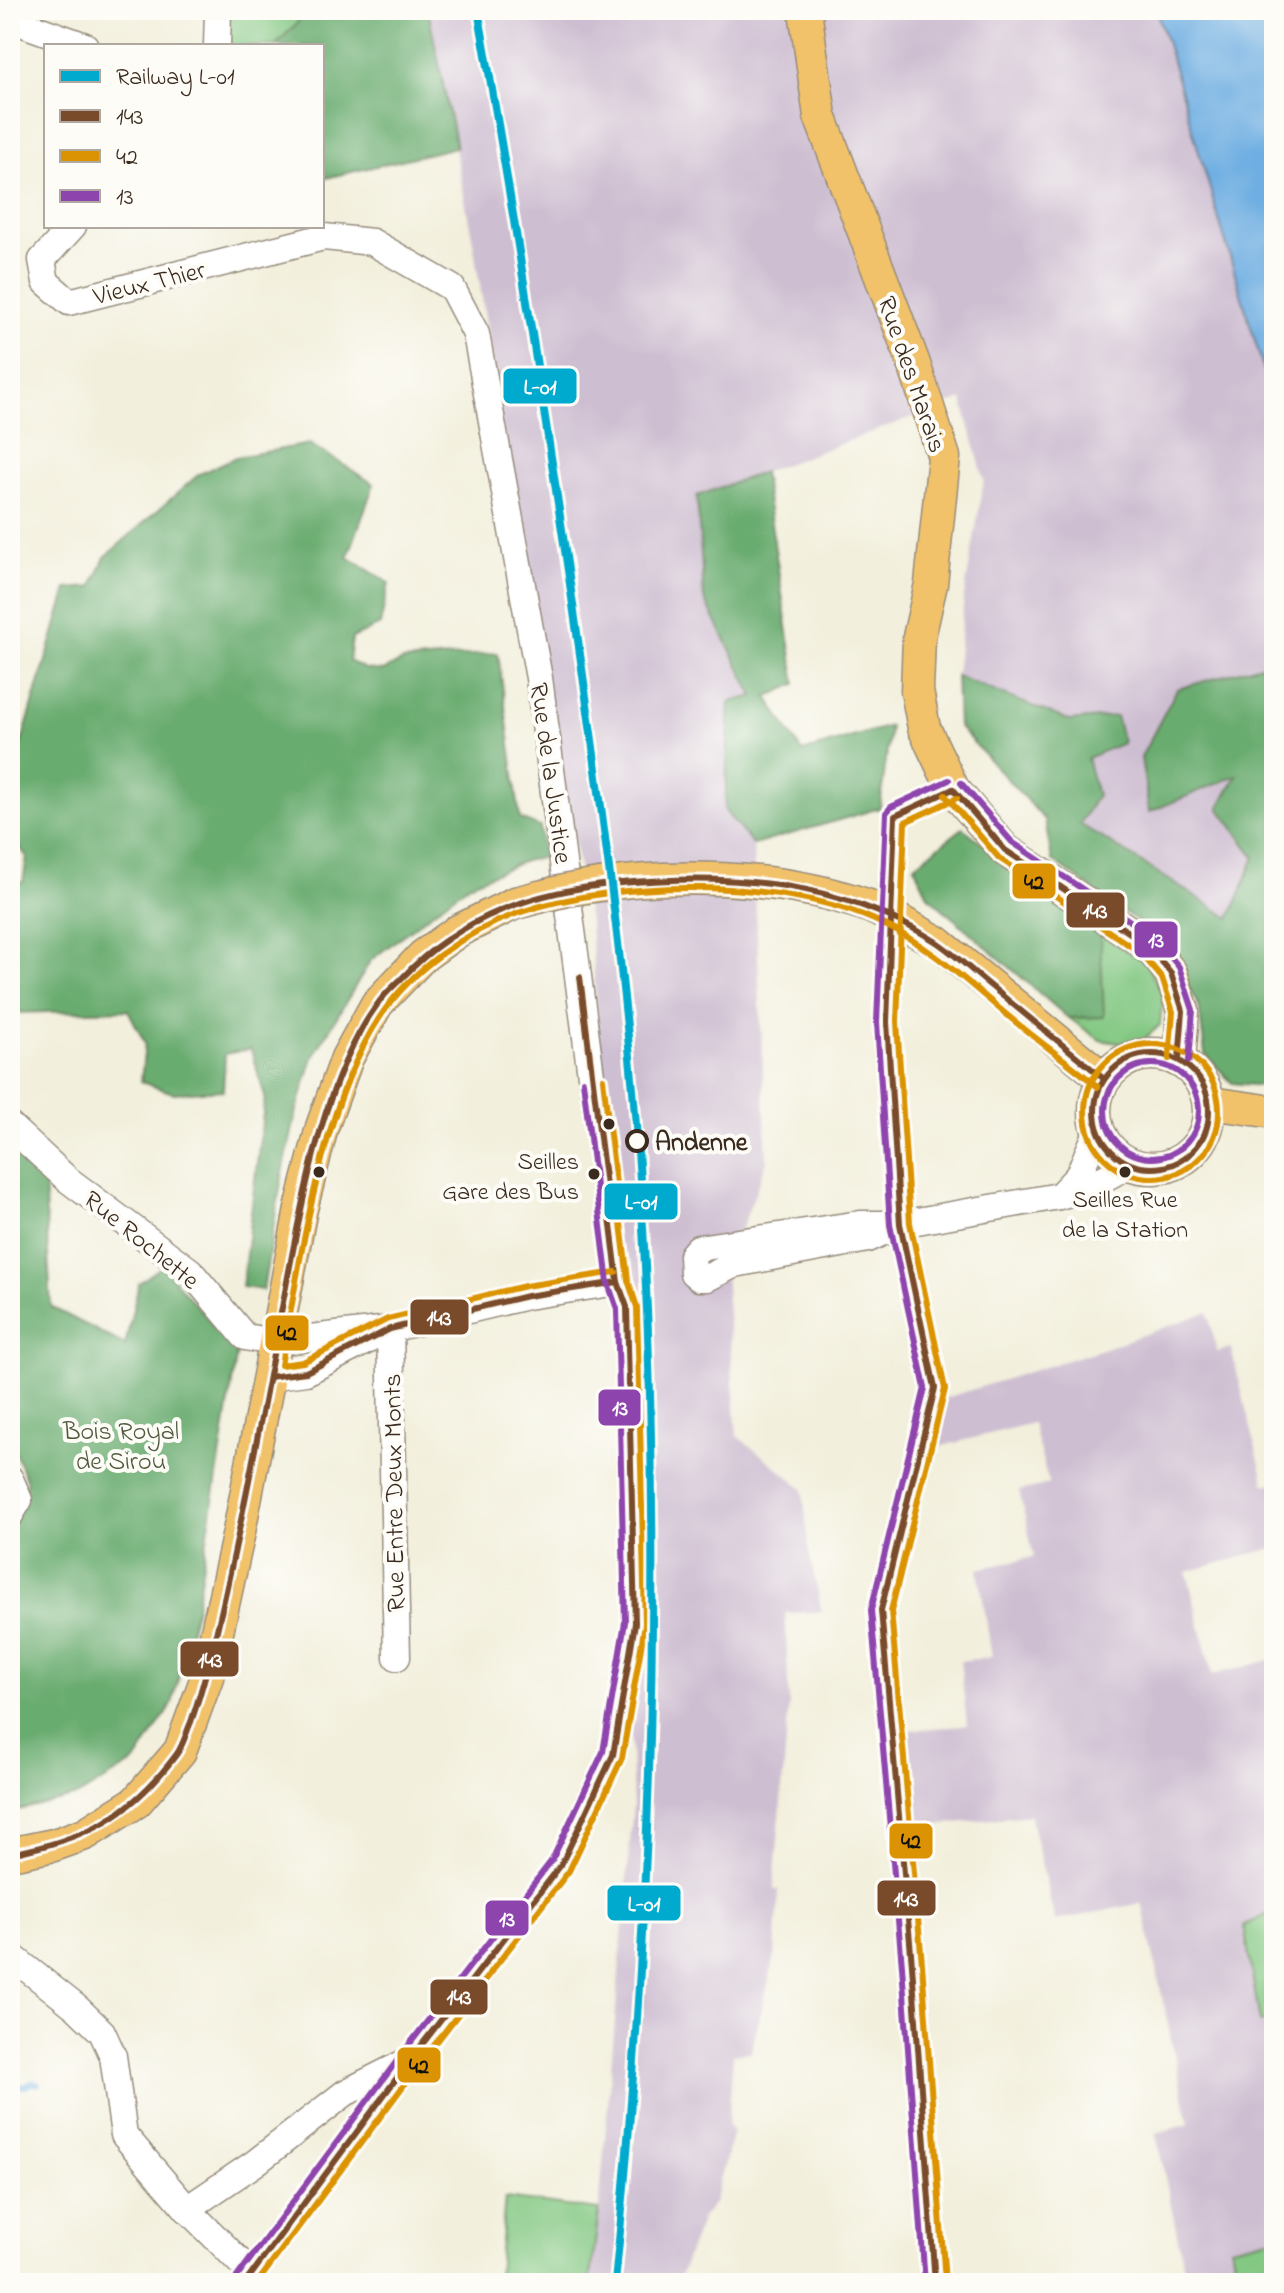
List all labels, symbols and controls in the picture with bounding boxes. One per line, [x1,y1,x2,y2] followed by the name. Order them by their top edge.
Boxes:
[44,44,324,228] legend
[116,61,235,97] text: Railway L-01
[116,101,143,136] text: 143
[116,141,138,176] text: 42
[116,181,134,216] text: 13
[89,252,211,317] street label: Vieux Thier
[866,292,955,458] street label: Rue des Marais
[502,367,578,405] line badge: L-01
[524,373,556,405] text: L-01
[518,681,581,867] street label: Rue de la Justice
[1011,862,1057,900] line badge: 42
[1024,868,1044,900] text: 42
[1065,891,1126,929] line badge: 143
[1082,897,1108,929] text: 143
[1133,920,1179,959] line badge: 13
[1148,926,1164,958] text: 13
[601,1116,617,1132] unlabelled marker
[655,1125,749,1163] place label: Andenne
[626,1130,648,1152] marker: Andenne
[442,1146,579,1211] place label: Seilles Gare des Bus
[311,1164,327,1180] unlabelled marker
[1117,1164,1133,1180] marker: Seilles Rue de la Station
[586,1166,602,1182] marker: Seilles Gare des Bus
[603,1182,679,1221] line badge: L-01
[74,1183,207,1300] street label: Rue Rochette
[1062,1184,1188,1249] place label: Seilles Rue de la Station
[625,1188,657,1220] text: L-01
[409,1298,470,1336] line badge: 143
[426,1304,452,1336] text: 143
[264,1314,310,1352] line badge: 42
[277,1319,297,1351] text: 42
[375,1373,417,1613] street label: Rue Entre Deux Monts
[597,1388,642,1427] line badge: 13
[612,1394,628,1426] text: 13
[62,1414,179,1482] park label: Bois Royal de Sirou
[179,1640,240,1678] line badge: 143
[197,1646,223,1678] text: 143
[888,1822,934,1860] line badge: 42
[901,1827,921,1859] text: 42
[876,1879,937,1917] line badge: 143
[606,1884,682,1922] line badge: L-01
[893,1885,919,1917] text: 143
[628,1890,660,1922] text: L-01
[484,1899,530,1937] line badge: 13
[499,1905,515,1937] text: 13
[429,1978,489,2016] line badge: 143
[446,1983,472,2015] text: 143
[396,2046,442,2084] line badge: 42
[409,2052,429,2084] text: 42

